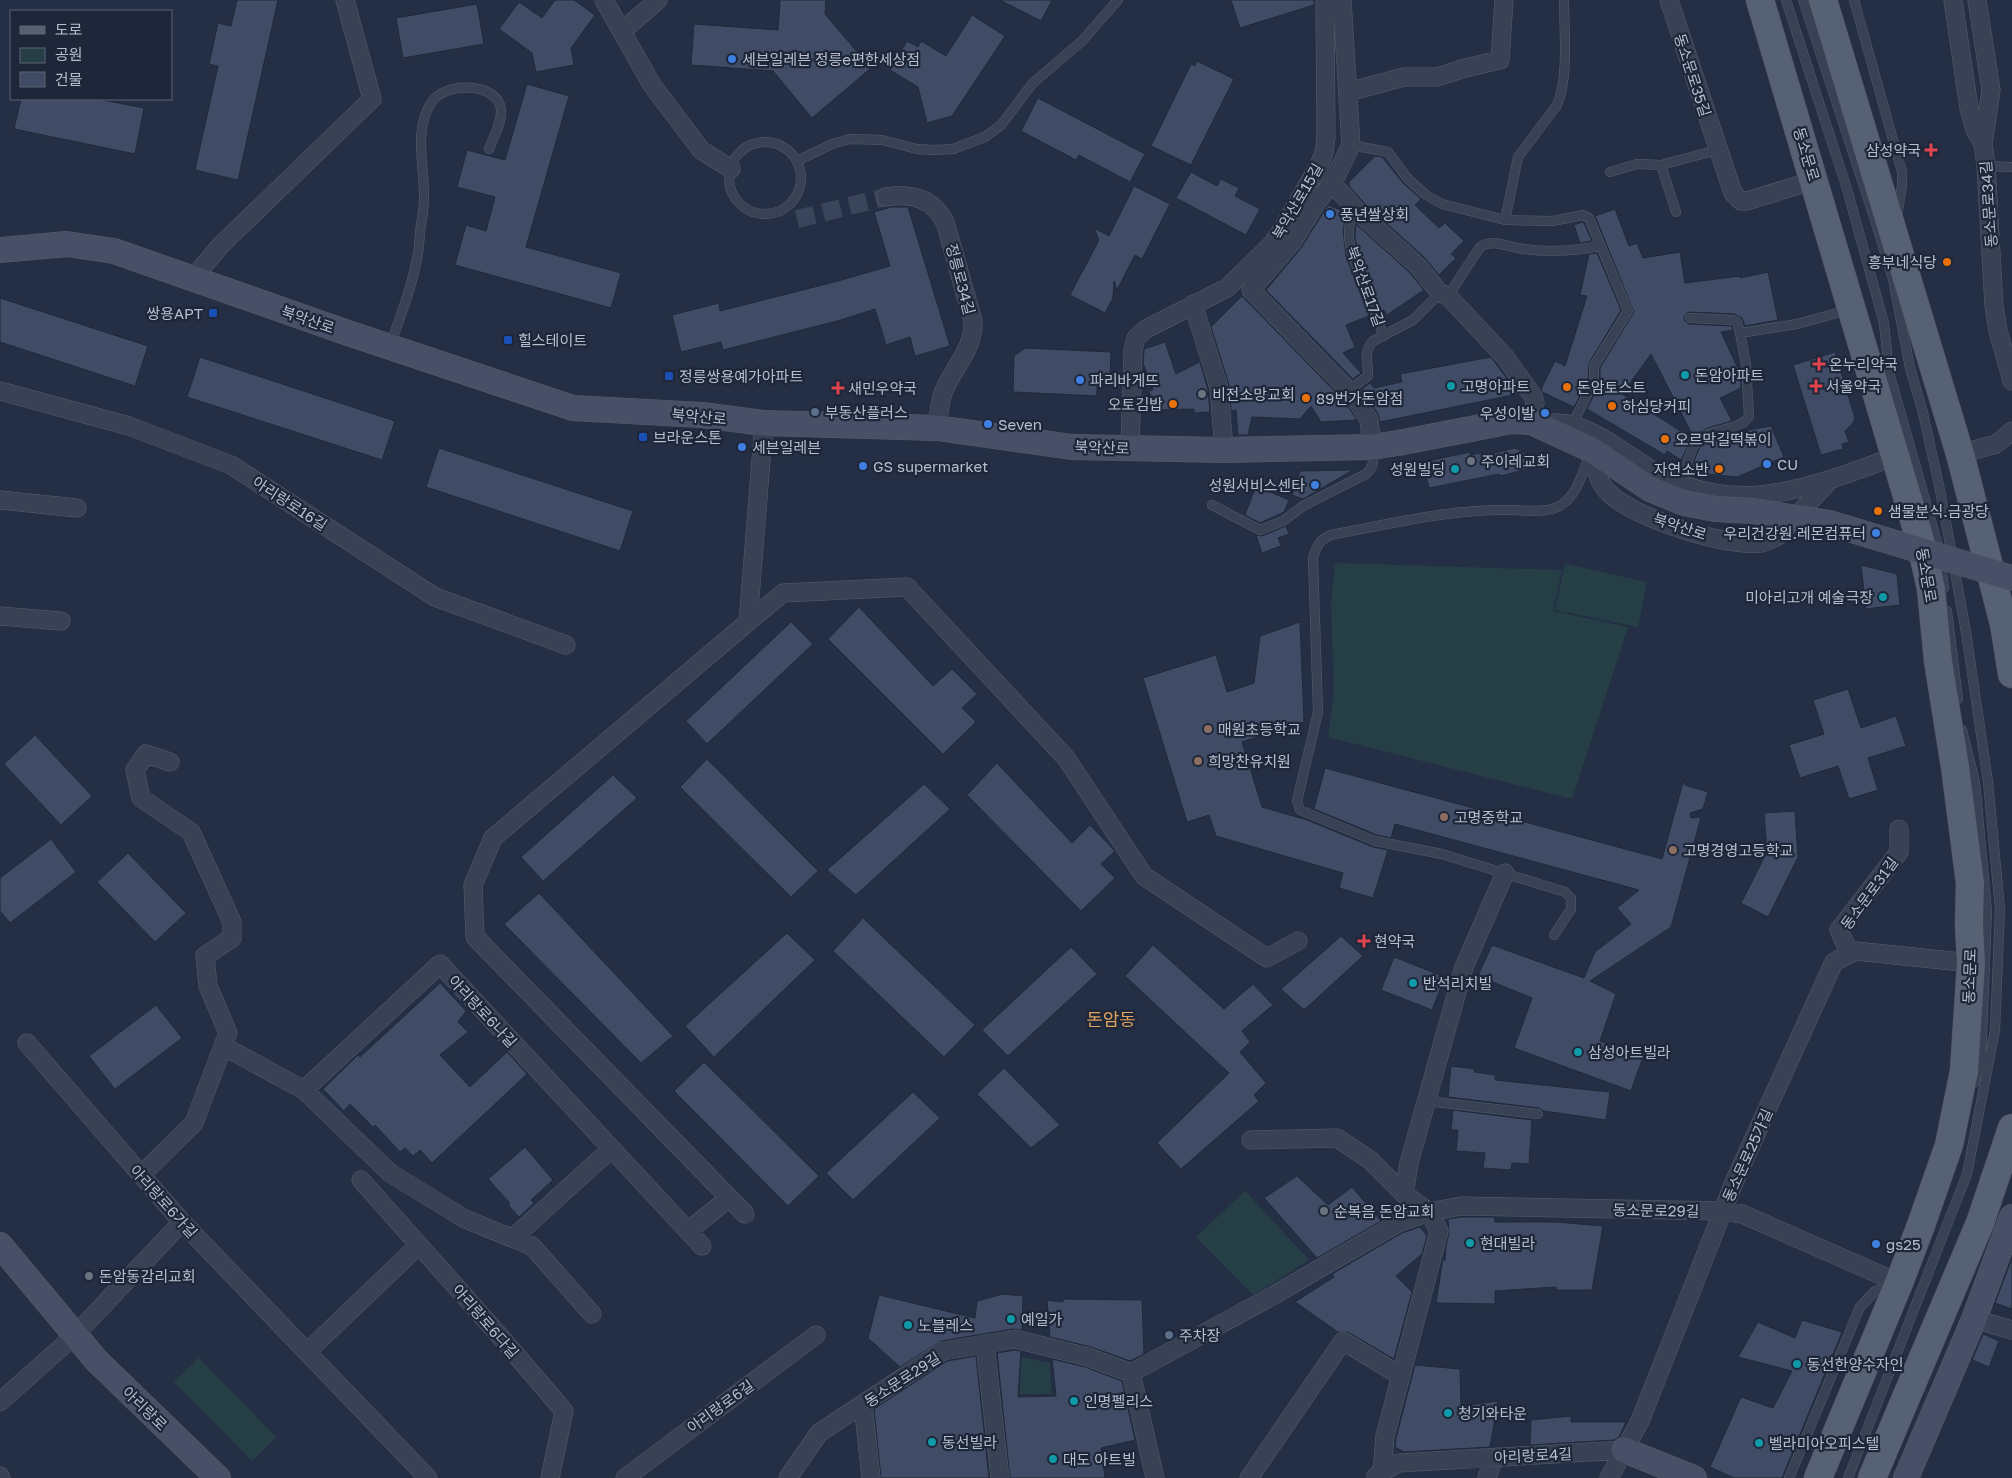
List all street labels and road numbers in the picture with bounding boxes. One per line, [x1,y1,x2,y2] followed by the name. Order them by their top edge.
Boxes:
[1671,31,1715,119] street label: 동소문로35길
[1790,125,1824,183] street label: 동소문로
[1268,160,1326,242] street label: 북악산로15길
[1976,160,2000,248] street label: 동소문로34길
[943,241,979,317] street label: 정릉로34길
[1343,243,1389,329] street label: 북악산로17길
[279,302,337,336] street label: 북악산로
[671,405,727,427] street label: 북악산로
[1074,437,1130,457] street label: 북악산로
[249,472,331,534] street label: 아리랑로16길
[1651,509,1709,543] street label: 북악산로
[1913,546,1941,604] street label: 동소문로
[1837,853,1901,933] street label: 동소문로31길
[1959,948,1979,1004] street label: 동소문로
[445,971,521,1051] street label: 아리랑로6나길
[1718,1106,1776,1204] street label: 동소문로25가길
[127,1161,201,1241] street label: 아리랑로6가길
[1612,1200,1700,1220] street label: 동소문로29길
[449,1280,523,1362] street label: 아리랑로6다길
[861,1348,943,1410] street label: 동소문로29길
[683,1376,757,1436] street label: 아리랑로6길
[119,1382,171,1434] street label: 아리랑로
[1494,1444,1572,1466] street label: 아리랑로4길

